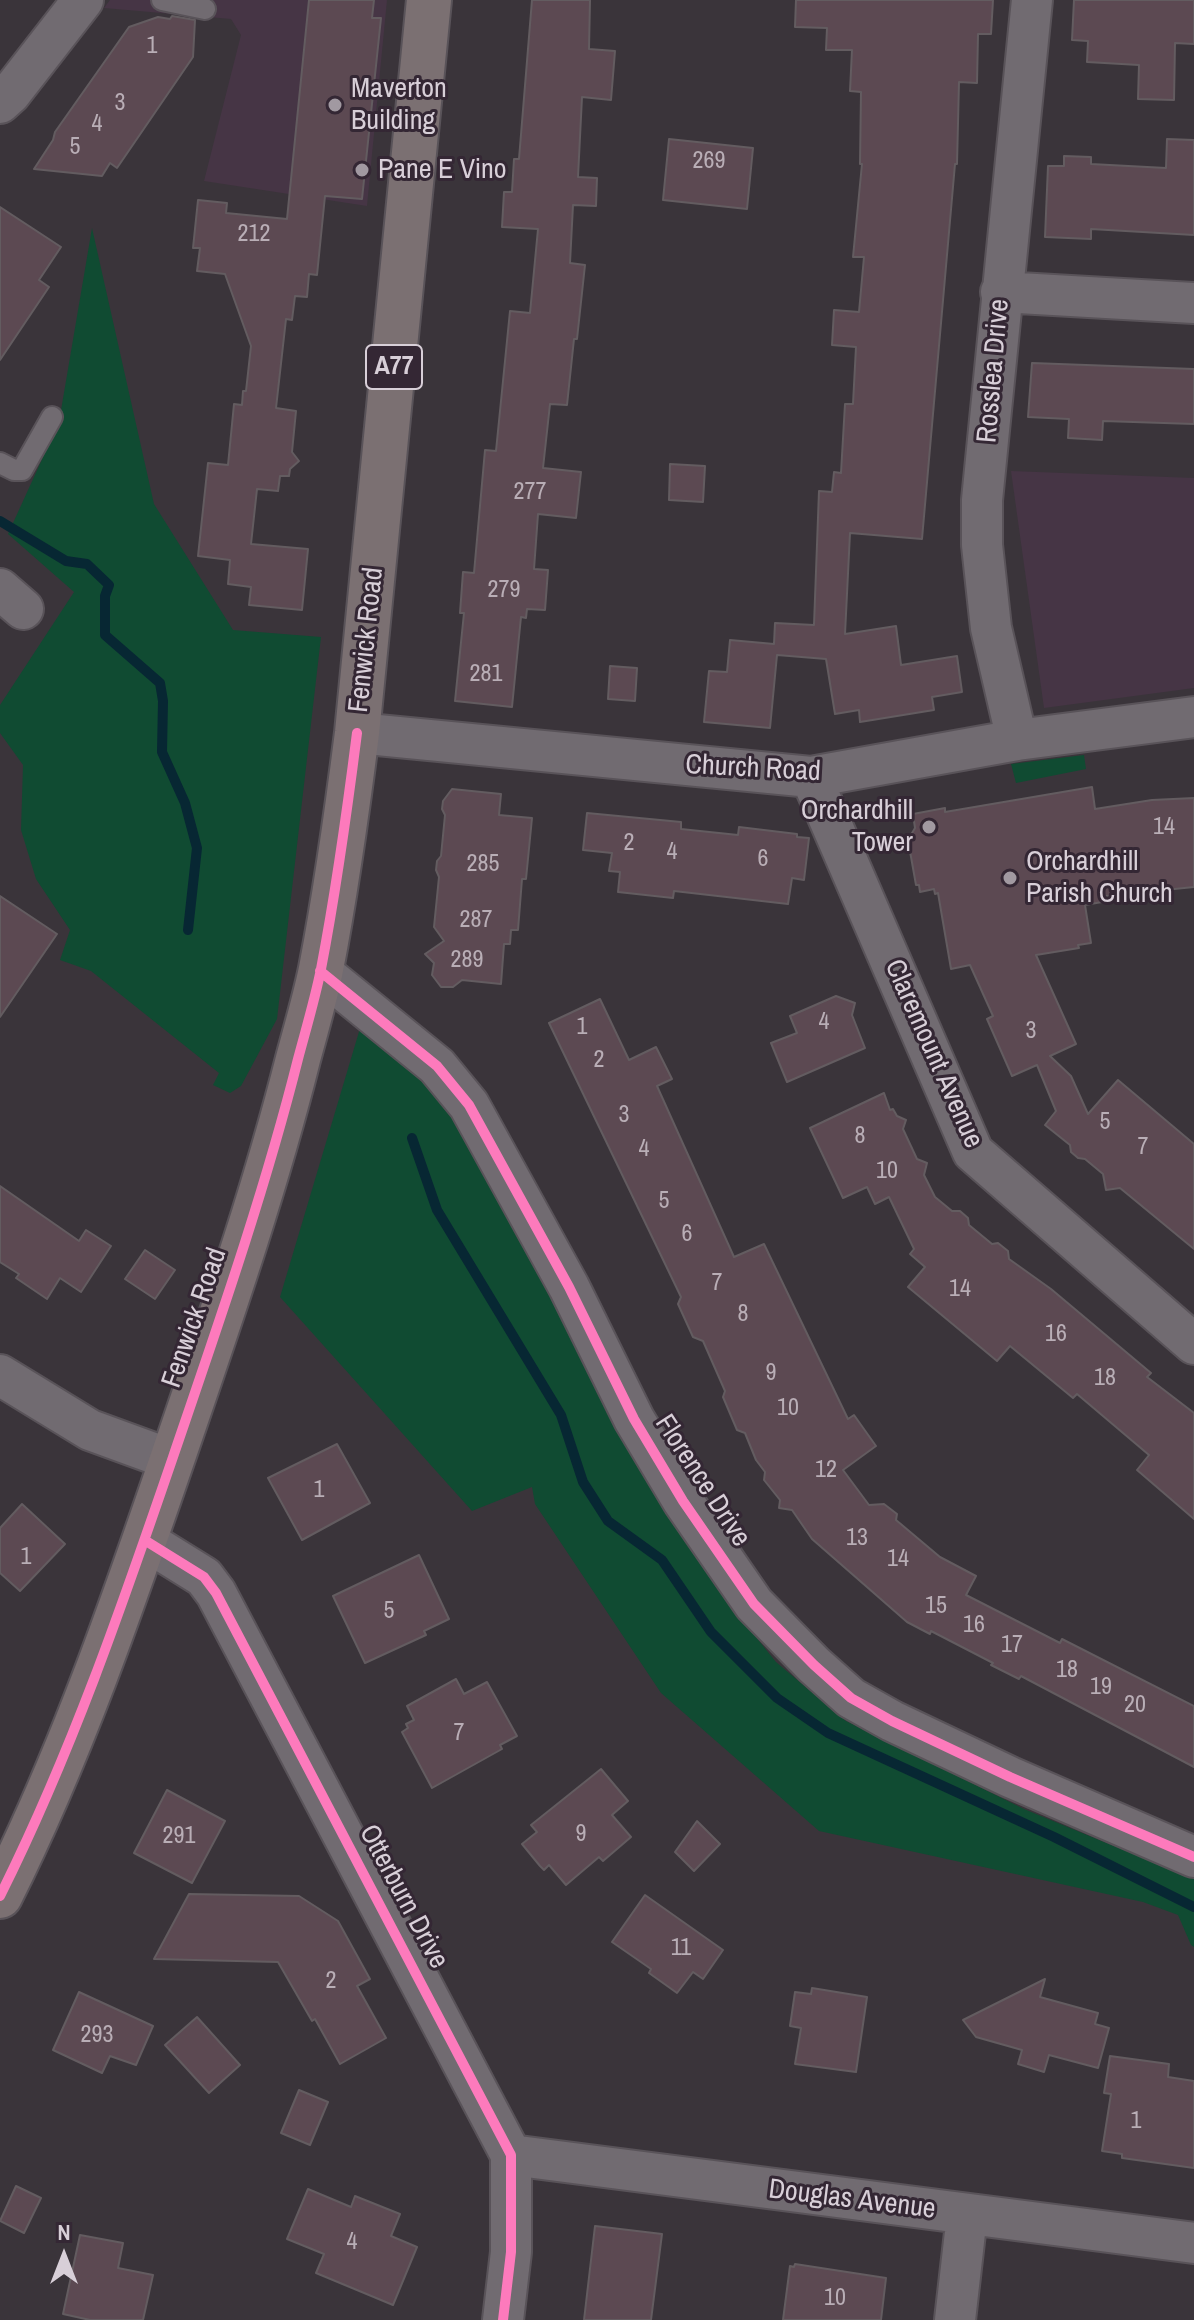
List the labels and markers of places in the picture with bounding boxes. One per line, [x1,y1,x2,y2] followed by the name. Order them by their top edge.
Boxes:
[351,72,447,138] place label: Maverton Building
[326,96,344,114] marker: Maverton Building
[378,153,507,187] place label: Pane E Vino
[353,161,371,179] marker: Pane E Vino
[801,794,913,860] place label: Orchardhill Tower
[920,818,938,836] marker: Orchardhill Tower
[1026,845,1173,911] place label: Orchardhill Parish Church
[1001,869,1019,887] marker: Orchardhill Parish Church

